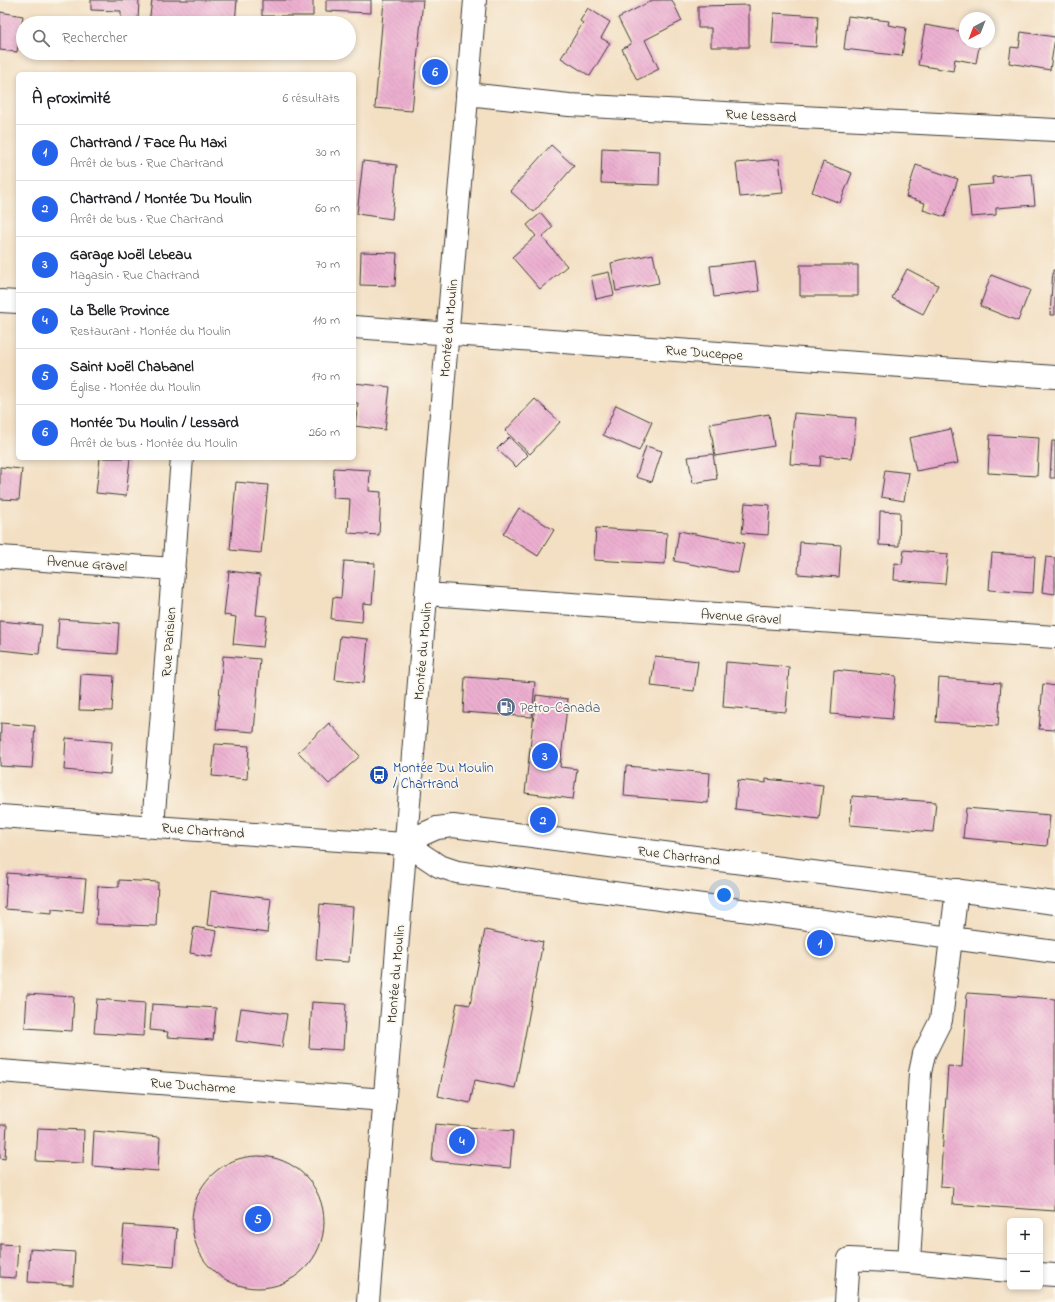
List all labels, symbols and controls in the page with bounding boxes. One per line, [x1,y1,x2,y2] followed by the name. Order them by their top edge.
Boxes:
[959,12,995,48] north arrow
[16,16,356,60] search box
[30,27,52,49] icon: search
[62,27,127,49] text: Rechercher
[422,57,448,87] pin: 6
[32,86,110,111] text: À proximité
[283,89,340,108] text: 6 résultats
[725,104,797,129] street label: Rue Lessard
[70,132,227,154] text: Chartrand / Face Au Maxi
[43,143,47,162] text: 1
[316,143,340,162] text: 30 m
[70,154,223,173] text: Arrêt de bus · Rue Chartrand
[70,188,252,210] text: Chartrand / Montée Du Moulin
[42,199,48,218] text: 2
[315,199,340,218] text: 60 m
[70,210,223,229] text: Arrêt de bus · Rue Chartrand
[70,244,192,266] text: Garage Noël Lebeau
[42,255,48,274] text: 3
[316,255,340,274] text: 70 m
[70,266,200,285] text: Magasin · Rue Chartrand
[435,278,464,378] street label: Montée du Moulin
[70,300,169,322] text: La Belle Province
[42,311,48,330] text: 4
[313,311,340,330] text: 110 m
[70,322,231,341] text: Restaurant · Montée du Moulin
[664,340,744,367] street label: Rue Duceppe
[70,356,194,378] text: Saint Noël Chabanel
[41,367,49,386] text: 5
[312,367,340,386] text: 170 m
[70,378,201,397] text: Église · Montée du Moulin
[70,412,239,434] text: Montée Du Moulin / Lessard
[42,423,48,442] text: 6
[309,423,340,442] text: 260 m
[70,434,237,453] text: Arrêt de bus · Montée du Moulin
[46,551,128,578] street label: Avenue Gravel
[409,601,438,701] street label: Montée du Moulin
[700,604,782,631] street label: Avenue Gravel
[157,606,182,678] street label: Rue Parisien
[495,696,517,718] fuel station icon: Petro-Canada
[520,698,600,719] place label: Petro-Canada
[532,741,558,771] pin: 3
[393,758,494,795] place label: Montée Du Moulin / Chartrand
[368,764,390,786] bus stop icon: Montée Du Moulin / Chartrand
[530,805,556,835] pin: 2
[161,818,245,845] street label: Rue Chartrand
[636,841,721,872] street label: Rue Chartrand
[714,885,734,905] your location
[382,924,411,1024] street label: Montée du Moulin
[807,928,833,958] pin: 1
[149,1073,237,1100] street label: Rue Ducharme
[449,1126,475,1156] pin: 4
[245,1204,271,1234] pin: 5
[1007,1218,1043,1290] map controls
[1007,1218,1043,1254] button: +
[1007,1254,1043,1290] button: −

